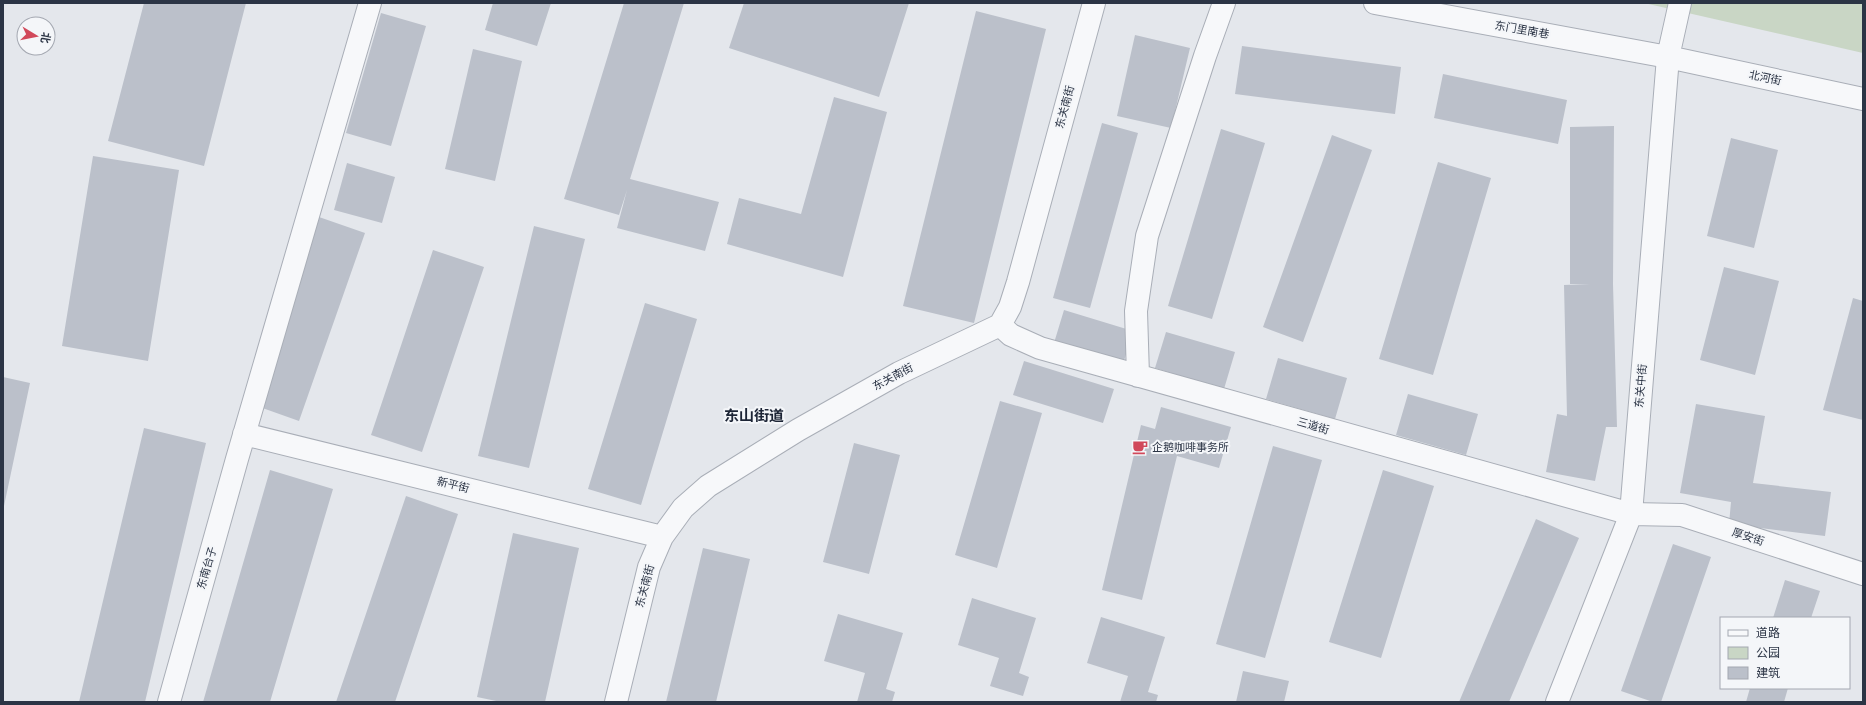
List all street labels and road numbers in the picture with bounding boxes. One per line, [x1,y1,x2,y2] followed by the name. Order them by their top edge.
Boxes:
[1494,19,1550,41] street label: 东门里南巷
[1748,68,1782,88] street label: 北河街
[1053,84,1077,130] street label: 东关南街
[871,361,915,393] street label: 东关南街
[1633,364,1649,408] street label: 东关中街
[1295,415,1331,437] street label: 三道街
[435,475,471,495] street label: 新平街
[1730,526,1766,548] street label: 厚安街
[195,545,219,591] street label: 东南台子
[633,563,657,609] street label: 东关南街

